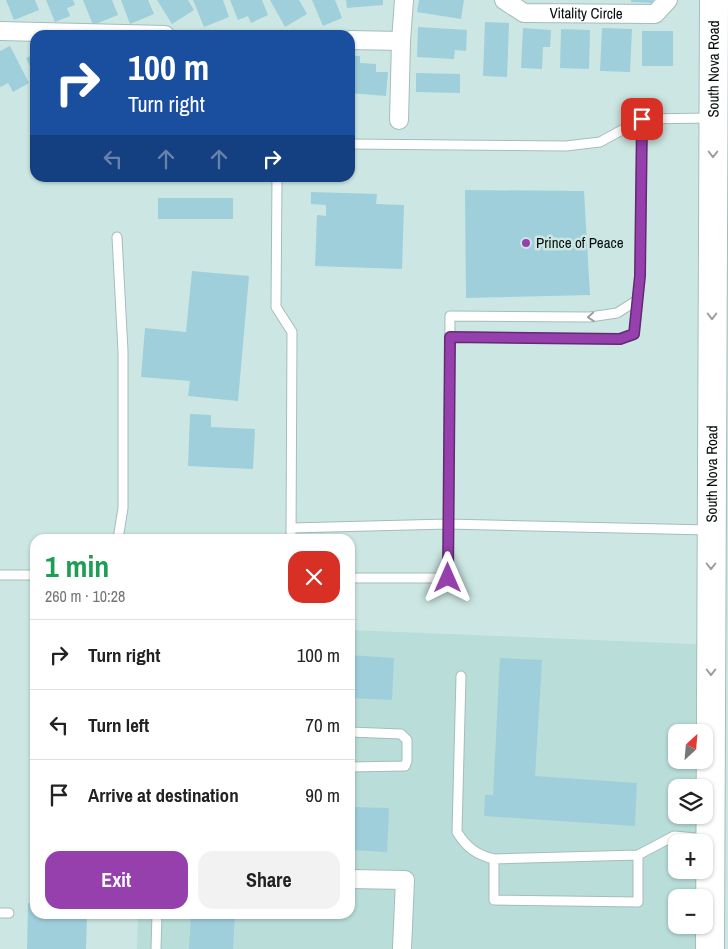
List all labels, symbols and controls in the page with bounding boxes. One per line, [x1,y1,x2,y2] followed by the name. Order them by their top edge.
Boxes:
[550,2,623,24] street label: Vitality Circle
[703,20,724,118] street label: South Nova Road
[128,44,209,91] text: 100 m
[45,50,110,115] icon: right
[128,89,205,119] text: Turn right
[621,98,663,140] pin
[628,105,656,133] icon: arrive
[99,145,127,173] icon: left
[152,145,180,173] icon: ahead
[205,145,233,173] icon: ahead
[258,145,286,173] icon: right
[708,150,718,158] one-way arrow
[536,232,624,253] place label: Prince of Peace
[520,237,532,249] marker: Prince of Peace
[587,311,595,322] one-way arrow
[707,312,717,320] one-way arrow
[701,425,722,523] street label: South Nova Road
[45,546,109,586] text: 1 min
[288,551,340,603] button: close
[421,551,473,603] position arrow
[706,562,716,570] one-way arrow
[45,585,125,607] text: 260 m · 10:28
[45,641,73,669] icon: right
[88,642,160,668] text: Turn right
[297,642,340,668] text: 100 m
[706,669,716,677] one-way arrow
[45,711,73,739] icon: left
[88,712,149,738] text: Turn left
[305,712,340,738] text: 70 m
[668,724,712,769] north arrow
[668,724,713,934] map controls
[668,779,713,824] button: layers
[45,781,73,809] icon: arrive
[88,782,239,808] text: Arrive at destination
[305,782,340,808] text: 90 m
[668,834,713,879] button: +
[45,851,188,909] button: Exit
[198,851,340,909] button: Share
[668,889,713,934] button: −

